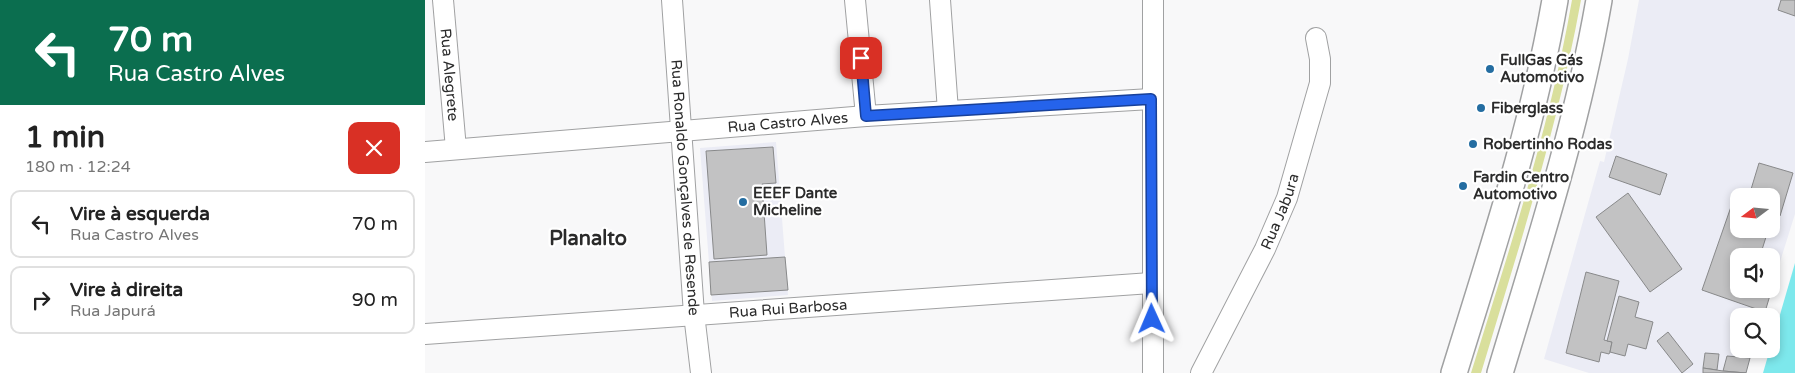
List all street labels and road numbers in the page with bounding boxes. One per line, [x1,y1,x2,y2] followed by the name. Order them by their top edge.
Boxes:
[437,28,463,122] street label: Rua Alegrete
[667,59,703,316] street label: Rua Ronaldo Gonçalves de Resende
[727,108,849,136] street label: Rua Castro Alves
[1257,171,1303,252] street label: Rua Jabura
[728,295,848,322] street label: Rua Rui Barbosa

